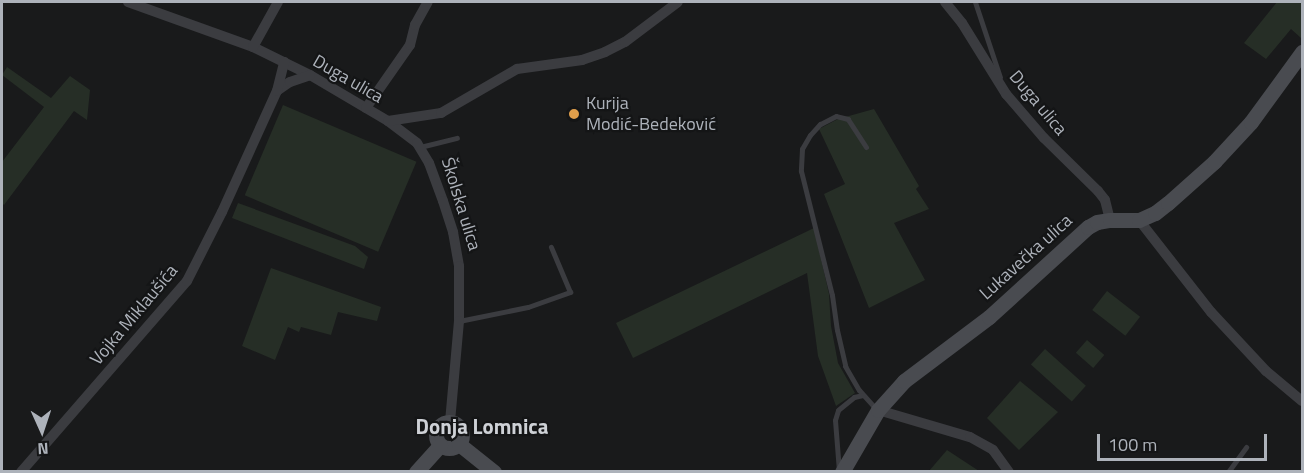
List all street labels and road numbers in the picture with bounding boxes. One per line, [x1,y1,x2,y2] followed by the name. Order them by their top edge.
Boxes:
[309,50,387,108] street label: Duga ulica
[1005,66,1071,140] street label: Duga ulica
[437,155,485,253] street label: Školska ulica
[975,210,1077,304] street label: Lukavečka ulica
[86,260,182,370] street label: Vojka Miklaušića

